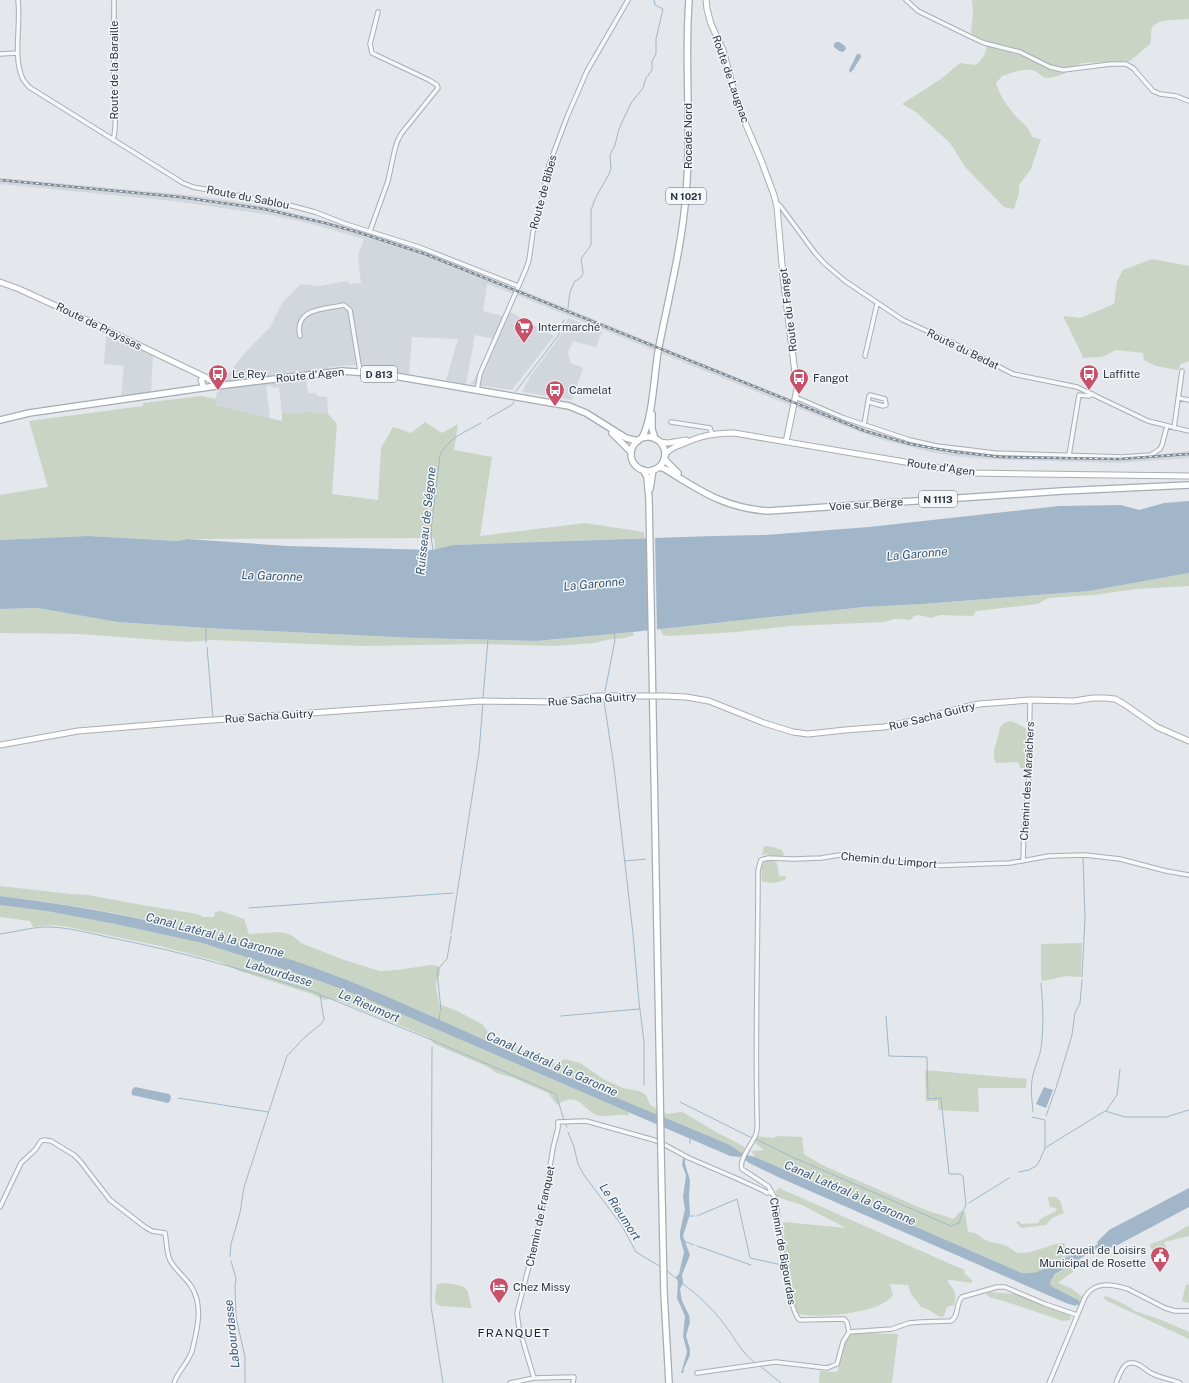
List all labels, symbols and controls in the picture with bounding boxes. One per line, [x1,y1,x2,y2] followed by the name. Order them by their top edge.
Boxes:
[108,21,120,120] street label: Route de la Baraille
[710,34,752,124] street label: Route de Laugnac
[682,103,694,169] street label: Rocade Nord
[527,153,559,231] street label: Route de Bibes
[206,183,290,211] street label: Route du Sablou
[666,188,706,204] road number: N 1021
[777,268,799,352] street label: Route du Fangot
[54,300,144,352] street label: Route de Prayssas
[513,316,535,344] supermarket icon: Intermarché
[538,321,600,333] place label: Intermarché
[925,326,1001,372] street label: Route du Bedat
[207,363,229,391] bus stop icon: Le Rey
[1078,363,1100,391] bus stop icon: Laffitte
[275,365,345,385] street label: Route d'Agen
[361,366,397,382] road number: D 813
[788,367,810,395] bus stop icon: Fangot
[232,368,266,380] place label: Le Rey
[1103,368,1140,380] place label: Laffitte
[813,372,849,384] place label: Fangot
[544,379,566,407] bus stop icon: Camelat
[569,384,612,396] place label: Camelat
[906,456,976,478] street label: Route d'Agen
[413,466,439,576] water label: Ruisseau de Ségone
[919,491,957,507] road number: N 1113
[829,495,903,513] street label: Voie sur Berge
[886,544,949,564] water label: La Garonne
[241,568,303,584] water label: La Garonne
[563,574,626,594] water label: La Garonne
[547,690,637,708] street label: Rue Sacha Guitry
[887,699,977,733] street label: Rue Sacha Guitry
[224,707,314,725] street label: Rue Sacha Guitry
[1018,721,1036,841] street label: Chemin des Maraîchers
[840,850,938,870] street label: Chemin du Limport
[144,910,286,960] water label: Canal Latéral à la Garonne
[244,956,314,990] water label: Labourdasse
[336,987,402,1025] water label: Le Rieumort
[484,1029,620,1100] water label: Canal Latéral à la Garonne
[782,1158,918,1229] water label: Canal Latéral à la Garonne
[523,1164,557,1268] street label: Chemin de Franquet
[596,1181,644,1244] water label: Le Rieumort
[768,1197,798,1306] street label: Chemin de Bigourdas
[1039,1244,1146,1269] place label: Accueil de Loisirs Municipal de Rosette
[1149,1245,1171,1273] public building icon: Accueil de Loisirs Municipal de Rosette
[488,1276,510,1304] hotel icon: Chez Missy
[513,1281,571,1293] place label: Chez Missy
[221,1299,243,1369] water label: Labourdasse
[478,1326,550,1340] district label: FRANQUET

